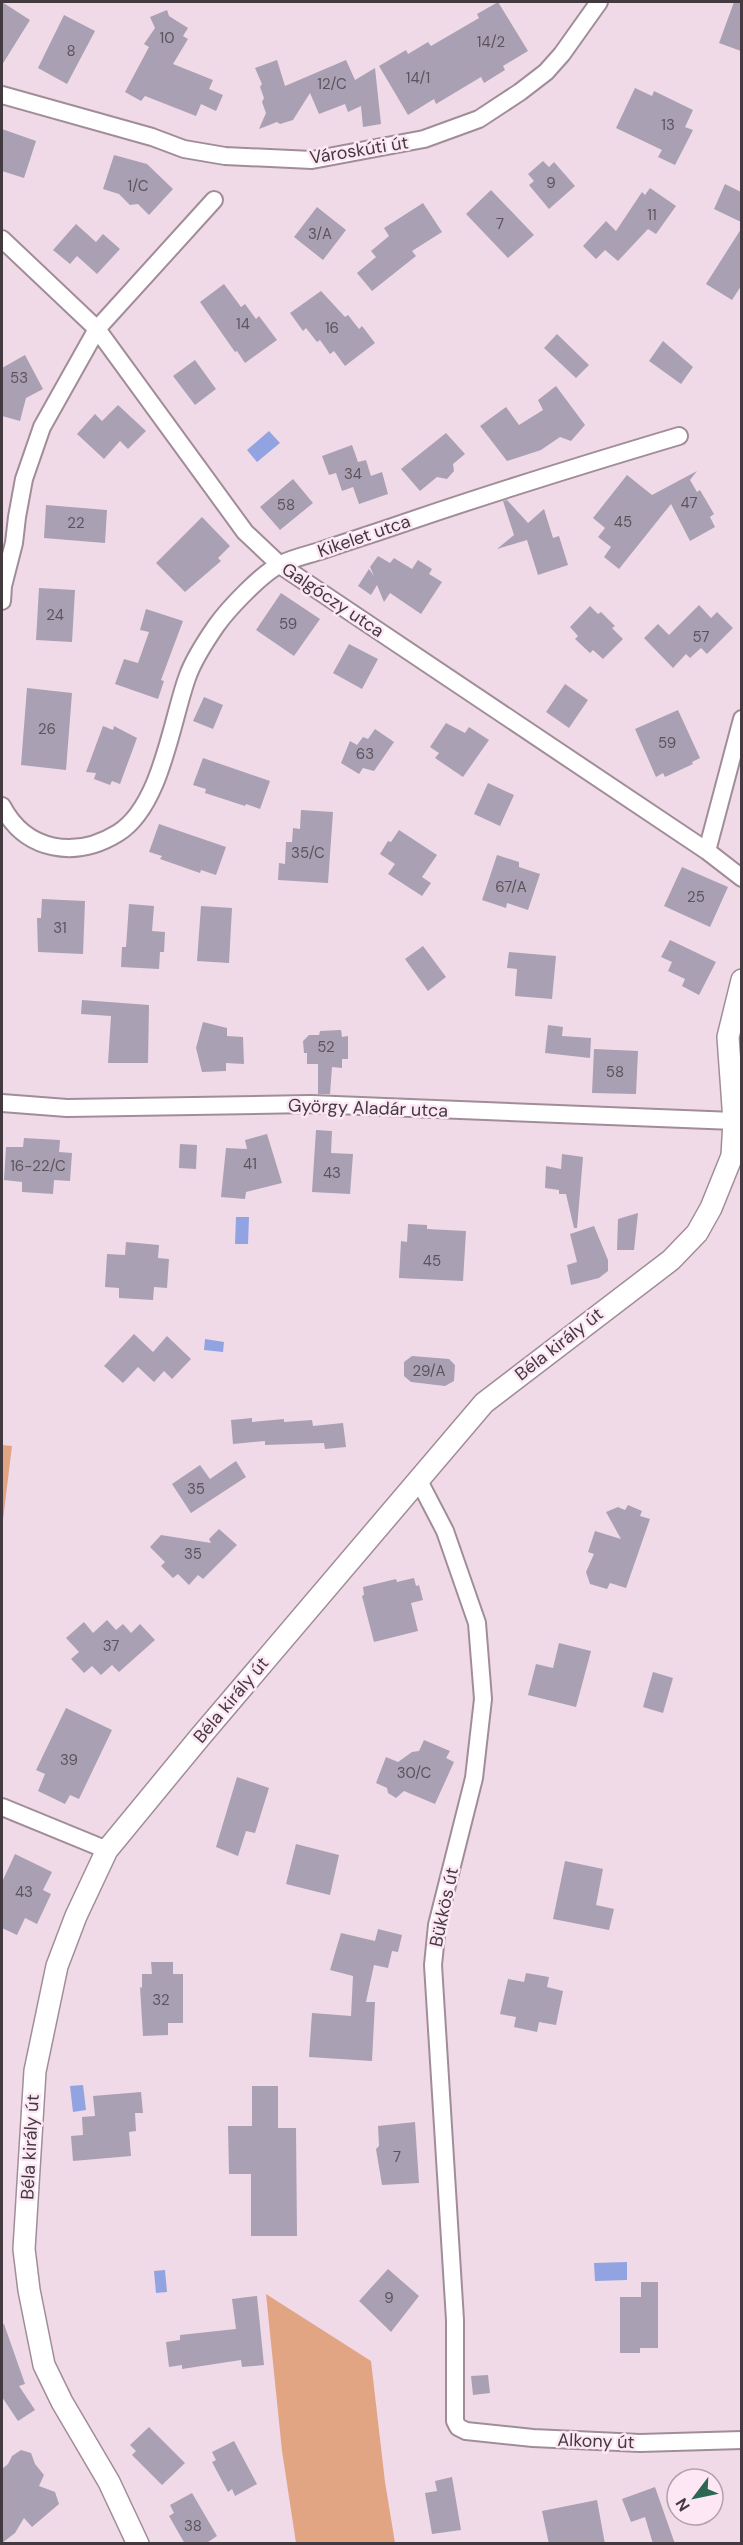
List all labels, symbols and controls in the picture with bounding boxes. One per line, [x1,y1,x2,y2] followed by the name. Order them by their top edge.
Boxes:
[160,28,174,48] house number: 10
[477,32,505,52] house number: 14/2
[66,41,76,61] house number: 8
[406,68,430,88] house number: 14/1
[317,74,347,94] house number: 12/C
[661,115,675,135] house number: 13
[308,130,410,170] street label: Városkúti út
[546,173,556,193] house number: 9
[128,176,149,196] house number: 1/C
[647,205,657,225] house number: 11
[496,214,504,234] house number: 7
[308,224,332,244] house number: 3/A
[236,314,250,334] house number: 14
[325,318,339,338] house number: 16
[10,368,28,388] house number: 53
[344,464,362,484] house number: 34
[680,493,698,513] house number: 47
[277,495,295,515] house number: 58
[314,509,414,563] street label: Kikelet utca
[614,512,632,532] house number: 45
[67,513,85,533] house number: 22
[277,557,389,643] street label: Galgóczy utca
[46,605,64,625] house number: 24
[279,614,297,634] house number: 59
[693,627,709,647] house number: 57
[38,719,56,739] house number: 26
[658,733,676,753] house number: 59
[356,744,374,764] house number: 63
[291,843,325,863] house number: 35/C
[495,877,527,897] house number: 67/A
[687,887,705,907] house number: 25
[53,918,67,938] house number: 31
[317,1037,335,1057] house number: 52
[606,1062,624,1082] house number: 58
[287,1093,449,1123] street label: György Aladár utca
[243,1154,257,1174] house number: 41
[10,1156,66,1176] house number: 16-22/C
[323,1163,341,1183] house number: 43
[423,1251,441,1271] house number: 45
[510,1302,608,1386] street label: Béla király út
[412,1361,446,1381] house number: 29/A
[187,1479,205,1499] house number: 35
[184,1544,202,1564] house number: 35
[103,1636,119,1656] house number: 37
[188,1652,274,1748] street label: Béla király út
[60,1750,78,1770] house number: 39
[397,1763,432,1783] house number: 30/C
[424,1865,464,1949] street label: Bükkös út
[15,1882,33,1902] house number: 43
[152,1990,170,2010] house number: 32
[15,2094,45,2200] street label: Béla király út
[393,2147,401,2167] house number: 7
[384,2288,394,2308] house number: 9
[557,2428,635,2454] street label: Alkony út
[665,2467,725,2527] north arrow
[671,2494,695,2515] text: N
[184,2516,202,2536] house number: 38

